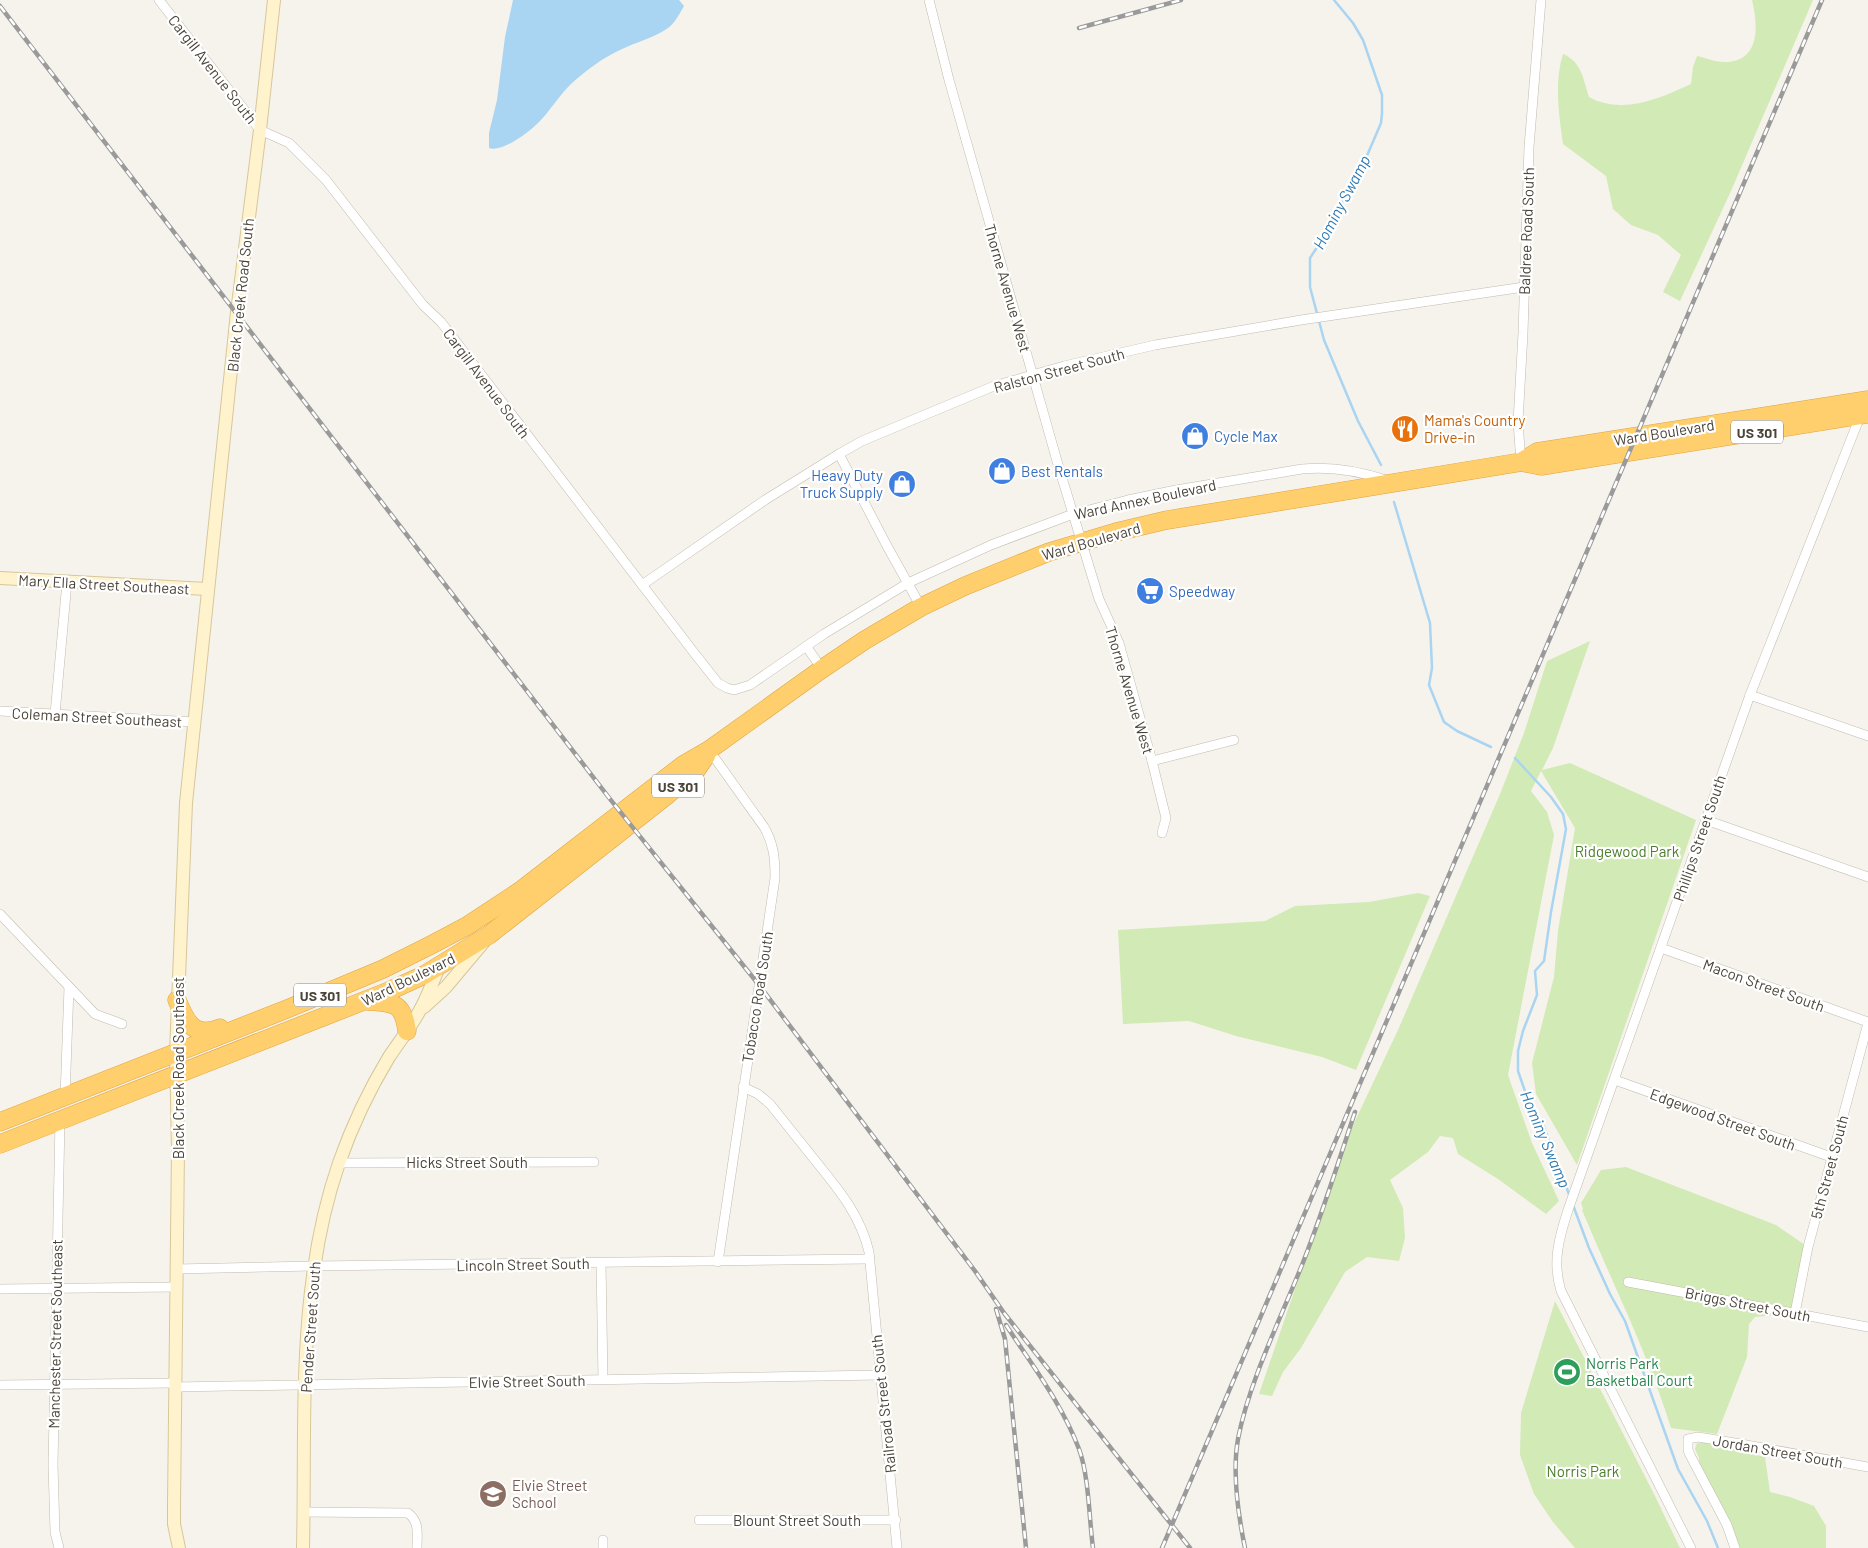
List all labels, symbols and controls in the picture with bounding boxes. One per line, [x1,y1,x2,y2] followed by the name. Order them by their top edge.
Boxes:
[165,11,261,127] street label: Cargill Avenue South
[1308,152,1374,252] water label: Hominy Swamp
[1515,167,1537,295] street label: Baldree Road South
[223,217,257,373] street label: Black Creek Road South
[981,222,1035,354] street label: Thorne Avenue West
[440,325,534,441] street label: Cargill Avenue South
[992,344,1126,396] street label: Ralston Street South
[1424,411,1526,446] place label: Mama's Country Drive-in
[1390,414,1420,444] restaurant icon: Mama's Country Drive-in
[1612,415,1716,449] street label: Ward Boulevard
[1180,421,1210,451] shop icon: Cycle Max
[1731,421,1783,444] road number: US 301
[1214,427,1278,445] place label: Cycle Max
[987,456,1017,486] shop icon: Best Rentals
[1021,462,1103,480] place label: Best Rentals
[800,466,883,501] place label: Heavy Duty Truck Supply
[887,469,917,499] shop icon: Heavy Duty Truck Supply
[1072,475,1218,523] street label: Ward Annex Boulevard
[1040,518,1142,564] street label: Ward Boulevard
[18,571,190,597] street label: Mary Ella Street Southeast
[1135,576,1165,606] supermarket icon: Speedway
[1169,582,1235,600] place label: Speedway
[1102,624,1158,756] street label: Thorne Avenue West
[11,704,183,730] street label: Coleman Street Southeast
[1669,772,1729,904] street label: Phillips Street South
[652,774,704,798] road number: US 301
[1575,842,1680,860] park label: Ridgewood Park
[738,930,776,1064] street label: Tobacco Road South
[358,949,458,1009] street label: Ward Boulevard
[1701,955,1827,1015] street label: Macon Street South
[169,977,187,1159] street label: Black Creek Road Southeast
[294,984,346,1006] road number: US 301
[1648,1084,1798,1154] street label: Edgewood Street South
[1517,1088,1575,1190] water label: Hominy Swamp
[1806,1113,1852,1221] street label: 5th Street South
[406,1153,528,1171] street label: Hicks Street South
[44,1239,66,1429] street label: Manchester Street Southeast
[456,1254,590,1274] street label: Lincoln Street South
[296,1261,324,1393] street label: Pender Street South
[1684,1283,1812,1325] street label: Briggs Street South
[867,1334,899,1474] street label: Railroad Street South
[1586,1354,1693,1389] place label: Norris Park Basketball Court
[1552,1357,1582,1387] sports icon: Norris Park Basketball Court
[468,1371,586,1391] street label: Elvie Street South
[1712,1431,1844,1471] street label: Jordan Street South
[1547,1462,1620,1480] park label: Norris Park
[512,1476,587,1511] place label: Elvie Street School
[478,1479,508,1509] school or university icon: Elvie Street School
[733,1511,861,1529] street label: Blount Street South

